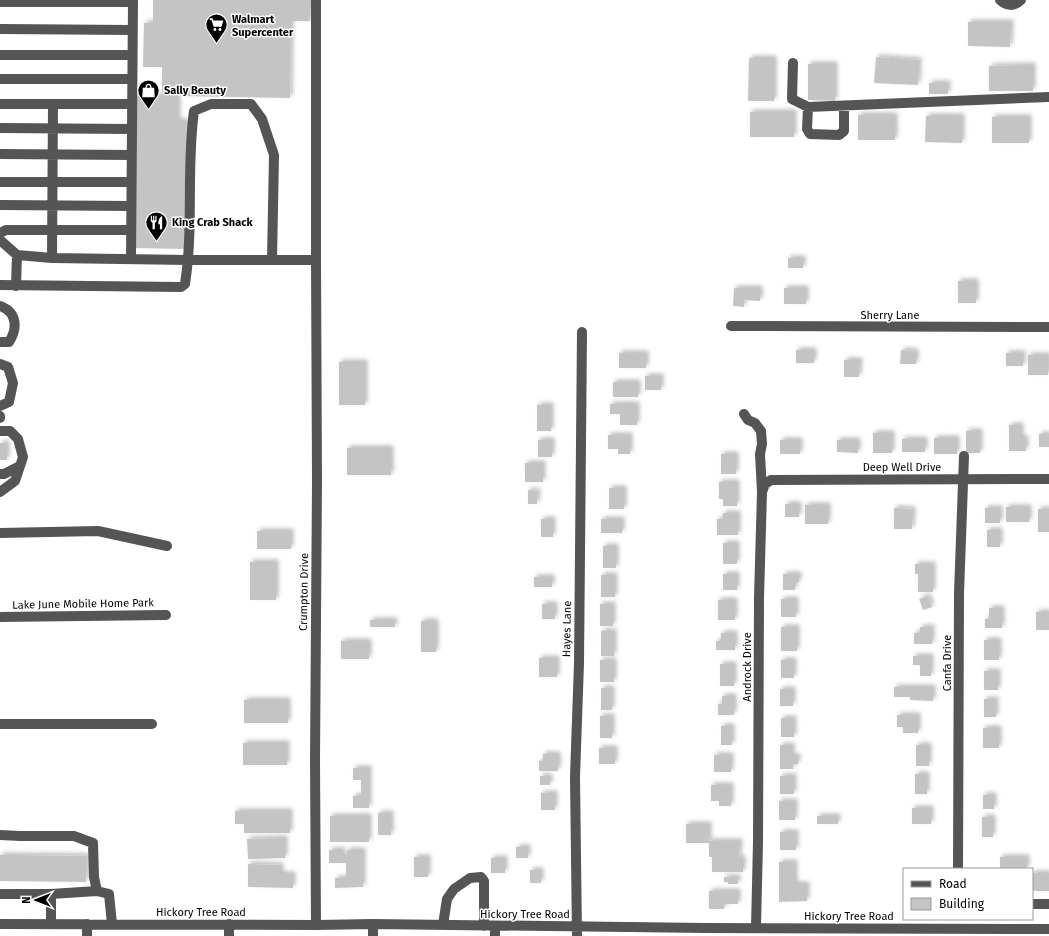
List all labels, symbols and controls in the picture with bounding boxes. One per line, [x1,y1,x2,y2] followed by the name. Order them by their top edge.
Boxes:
[204,12,230,45] supermarket icon: Walmart Supercenter
[232,13,294,39] place label: Walmart Supercenter
[135,77,161,110] shop icon: Sally Beauty
[164,84,226,97] place label: Sally Beauty
[143,209,169,242] restaurant icon: King Crab Shack
[172,216,253,229] place label: King Crab Shack
[860,309,920,322] street label: Sherry Lane
[863,461,941,474] street label: Deep Well Drive
[297,553,311,631] street label: Crumpton Drive
[12,596,154,612] street label: Lake June Mobile Home Park
[560,601,574,657] street label: Hayes Lane
[741,632,754,702] street label: Androck Drive
[941,635,954,691] street label: Canfa Drive
[903,868,1033,920] legend
[939,877,967,891] text: Road
[16,880,56,920] north arrow
[20,896,33,904] text: N
[939,897,985,911] text: Building
[156,906,246,919] street label: Hickory Tree Road
[480,908,570,921] street label: Hickory Tree Road
[804,910,894,923] street label: Hickory Tree Road

